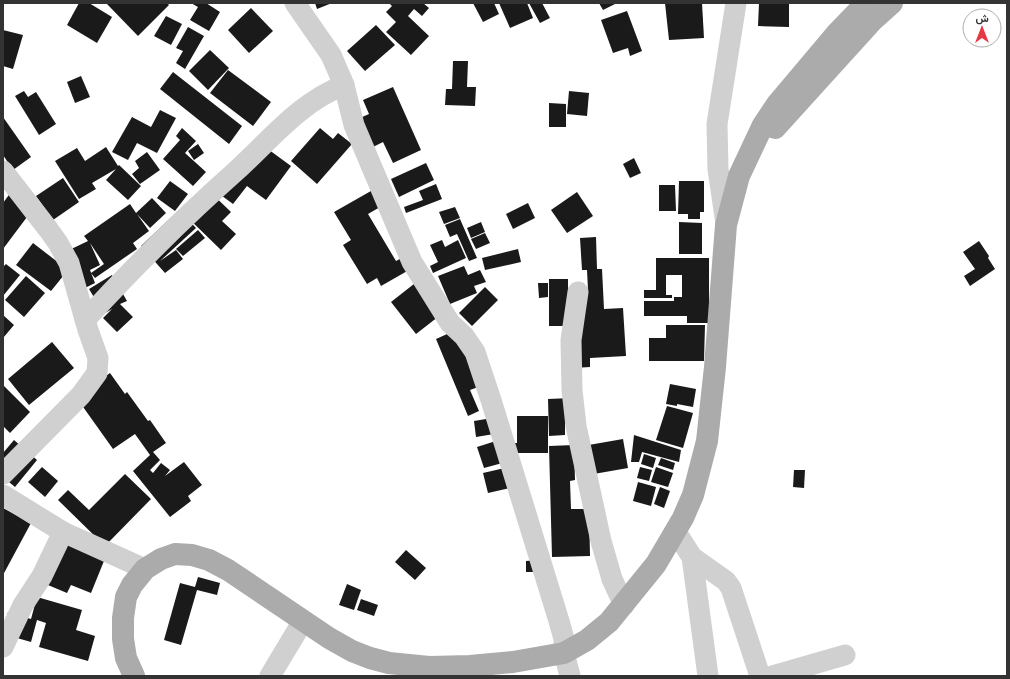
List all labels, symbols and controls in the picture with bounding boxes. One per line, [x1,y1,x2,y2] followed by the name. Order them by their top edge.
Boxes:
[962,8,1002,48] north arrow
[975,12,989,25] text: ش

